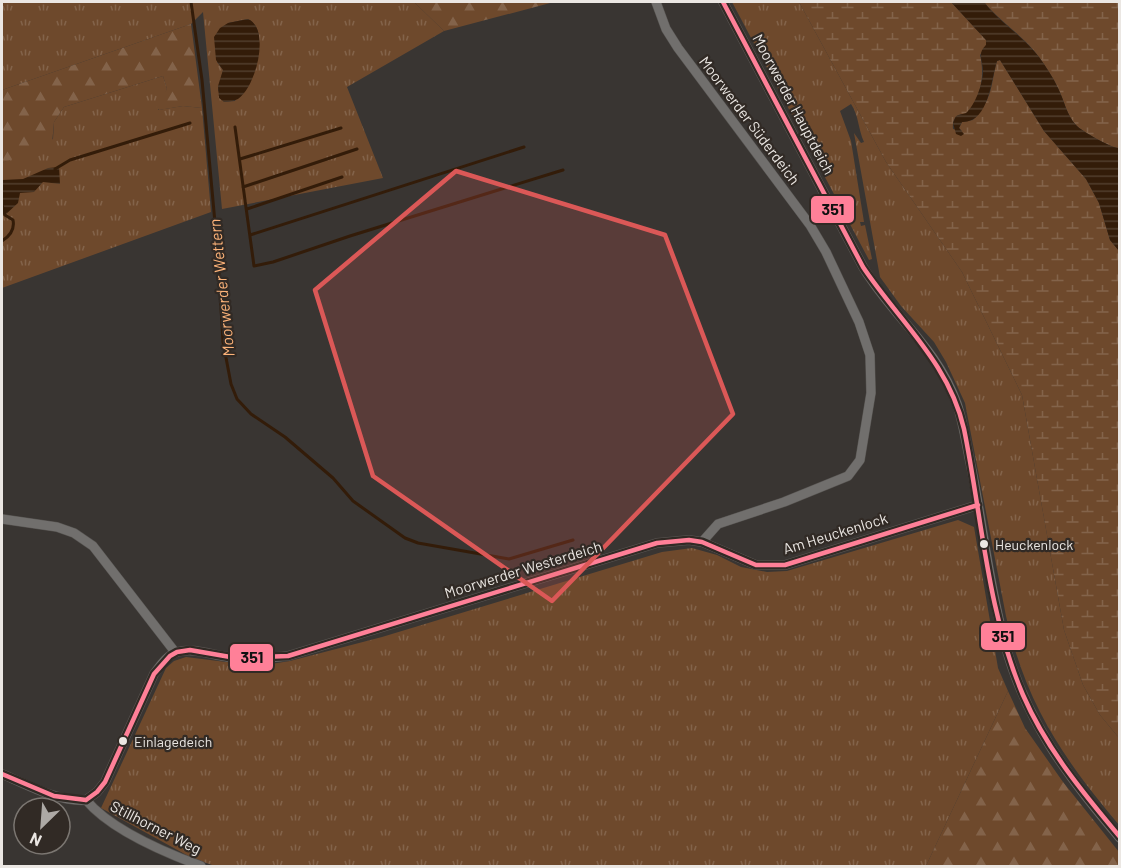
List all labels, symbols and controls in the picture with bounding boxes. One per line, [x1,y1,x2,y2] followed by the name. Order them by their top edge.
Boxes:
[749,31,839,177] street label: Moorwerder Hauptdeich
[696,52,804,188] street label: Moorwerder Süderdeich
[810,195,855,224] line badge: 351
[822,199,844,218] text: 351
[204,218,238,358] water label: Moorwerder Wettern
[781,508,890,557] street label: Am Heuckenlock
[442,536,604,602] street label: Moorwerder Westerdeich
[995,536,1073,553] place label: Heuckenlock
[978,538,990,550] marker: Heuckenlock
[980,622,1026,651] line badge: 351
[992,626,1014,645] text: 351
[229,643,274,672] line badge: 351
[241,647,263,666] text: 351
[134,733,212,750] place label: Einlagedeich
[117,735,129,747] marker: Einlagedeich
[12,796,72,856] north arrow
[108,796,204,858] street label: Stillhorner Weg
[27,829,44,851] text: N

